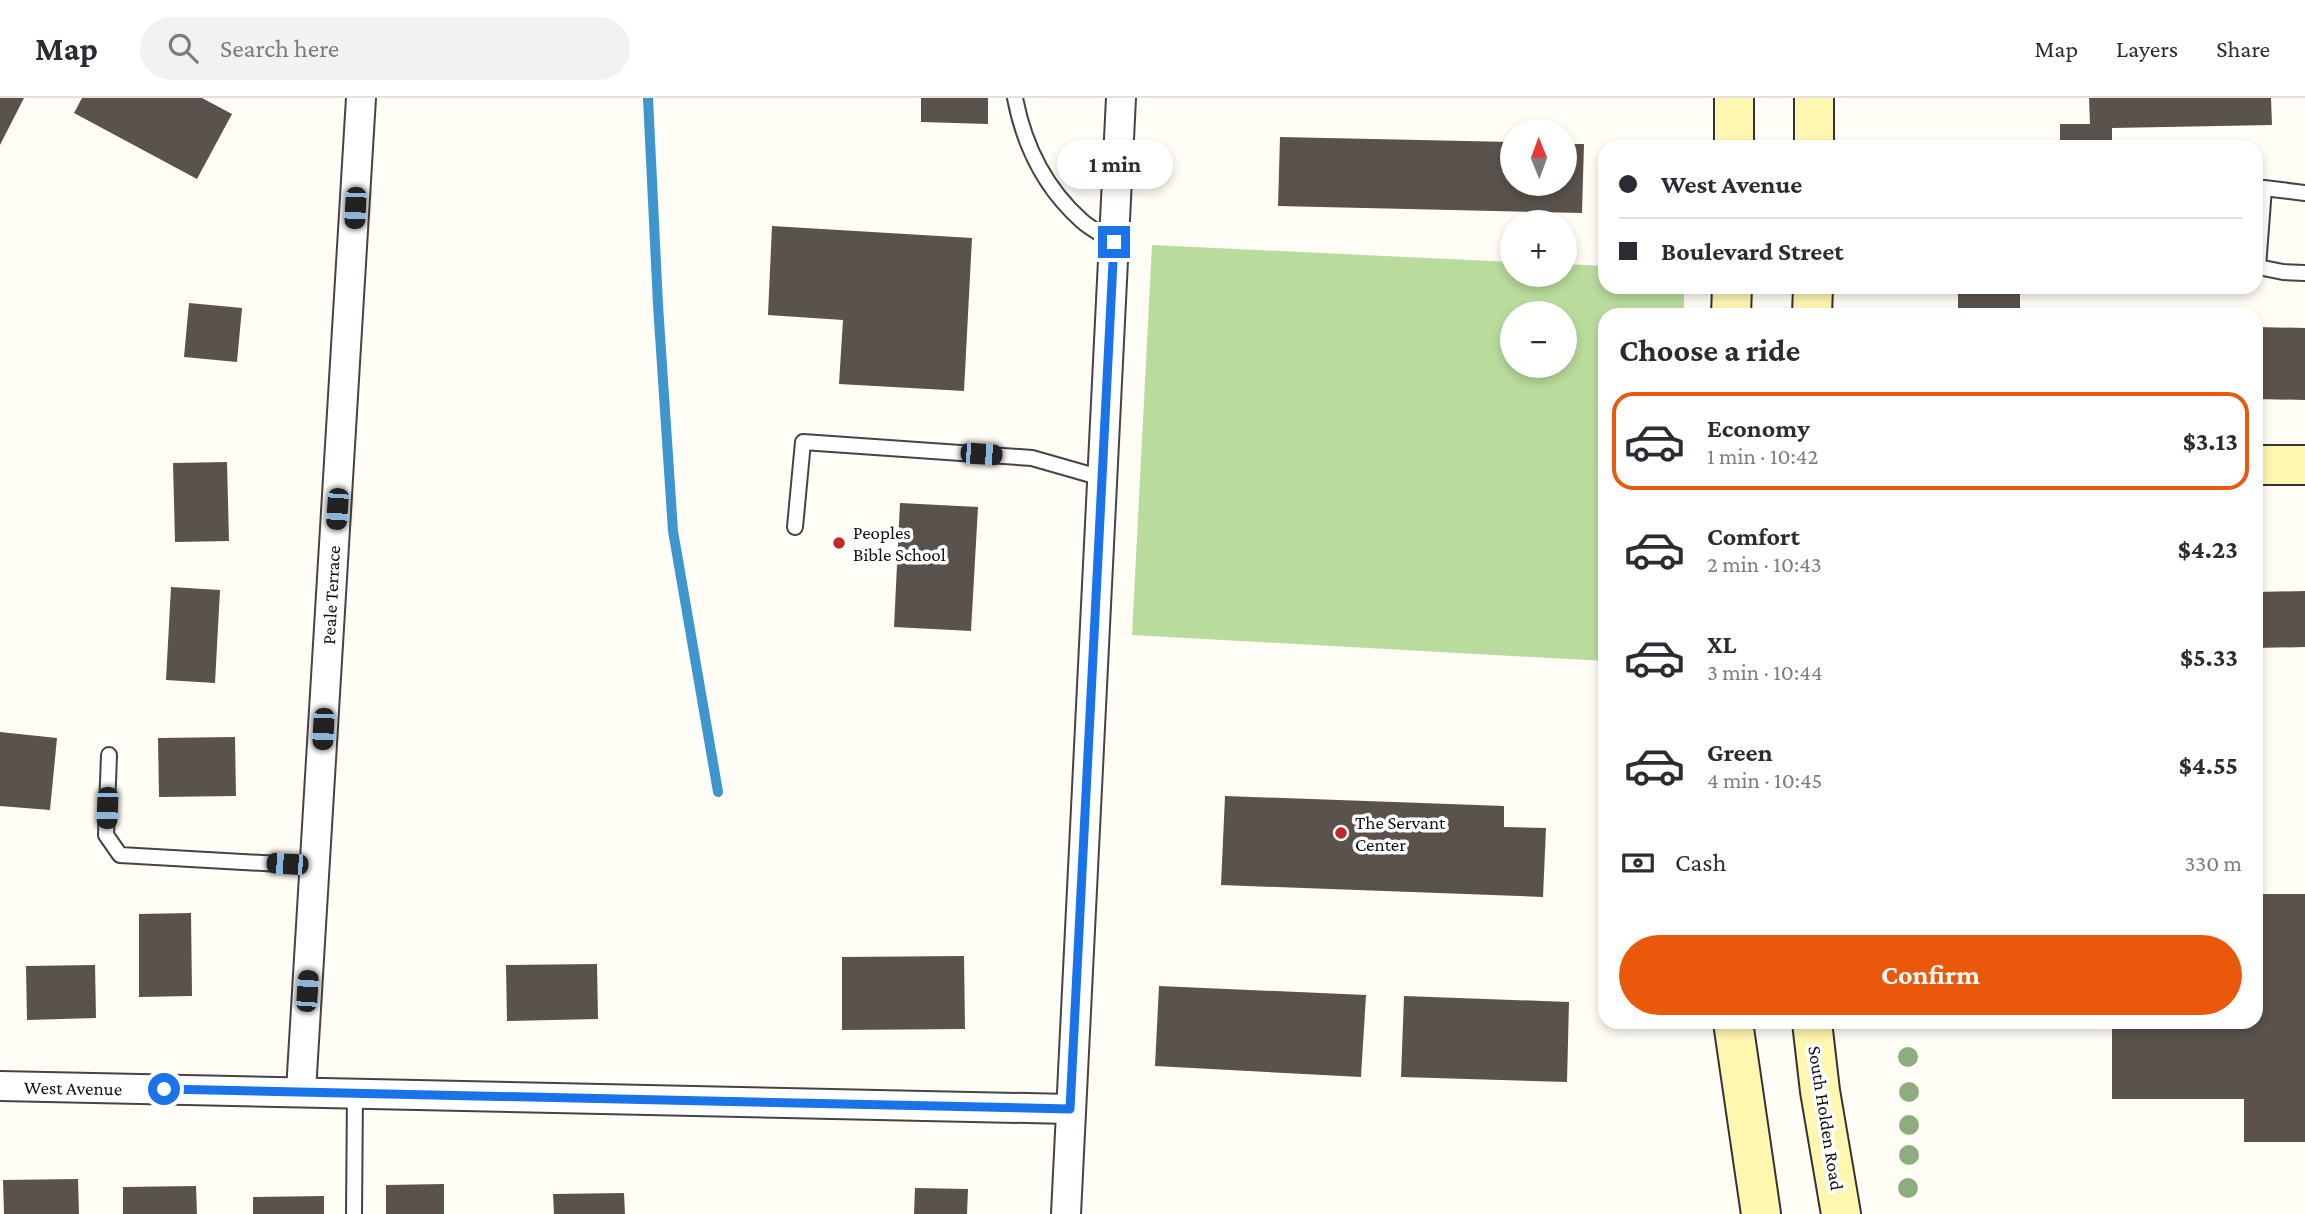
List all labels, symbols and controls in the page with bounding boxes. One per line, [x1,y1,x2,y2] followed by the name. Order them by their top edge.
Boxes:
[140,17,630,80] search box
[164,29,202,67] icon: search
[35,30,98,67] text: Map
[220,34,339,63] text: Search here
[2034,35,2078,62] text: Map
[2116,35,2178,62] text: Layers
[2216,35,2270,62] text: Share
[1500,119,1577,196] north arrow
[1500,119,1577,378] map controls
[1056,141,1172,190] callout: 1 min
[1089,151,1141,177] text: 1 min
[1661,170,1802,199] text: West Avenue
[344,186,367,230] car
[1500,210,1577,287] button: +
[1098,226,1130,258] route end
[1661,237,1844,266] text: Boulevard Street
[1500,301,1577,378] button: −
[1619,332,1800,368] text: Choose a ride
[1623,410,1686,473] icon: car
[1707,414,1810,443] text: Economy
[2183,427,2238,456] text: $3.13
[960,442,1003,466] car
[1707,443,1818,469] text: 1 min · 10:42
[326,487,349,531] car
[1623,518,1686,581] icon: car
[853,522,946,565] place label: Peoples Bible School
[1707,522,1800,551] text: Comfort
[831,535,847,551] marker: Peoples Bible School
[2178,535,2238,564] text: $4.23
[318,545,344,645] street label: Peale Terrace
[1707,551,1822,577] text: 2 min · 10:43
[1623,626,1686,689] icon: car
[1707,630,1736,659] text: XL
[2180,643,2238,672] text: $5.33
[1707,659,1823,685] text: 3 min · 10:44
[312,707,335,751] car
[1623,734,1686,797] icon: car
[1707,738,1773,767] text: Green
[2179,751,2238,780] text: $4.55
[1707,767,1822,793] text: 4 min · 10:45
[96,787,119,829] car
[1355,812,1446,855] place label: The Servant Center
[1333,825,1349,841] marker: The Servant Center
[1619,844,1657,882] icon: cash
[1675,848,1726,877] text: Cash
[2184,850,2242,876] text: 330 m
[266,852,309,876] car
[1619,935,2242,1015] button: Confirm
[296,969,319,1013] car
[1804,1044,1848,1192] street label: South Holden Road
[148,1073,180,1105] route start
[24,1077,122,1099] street label: West Avenue

